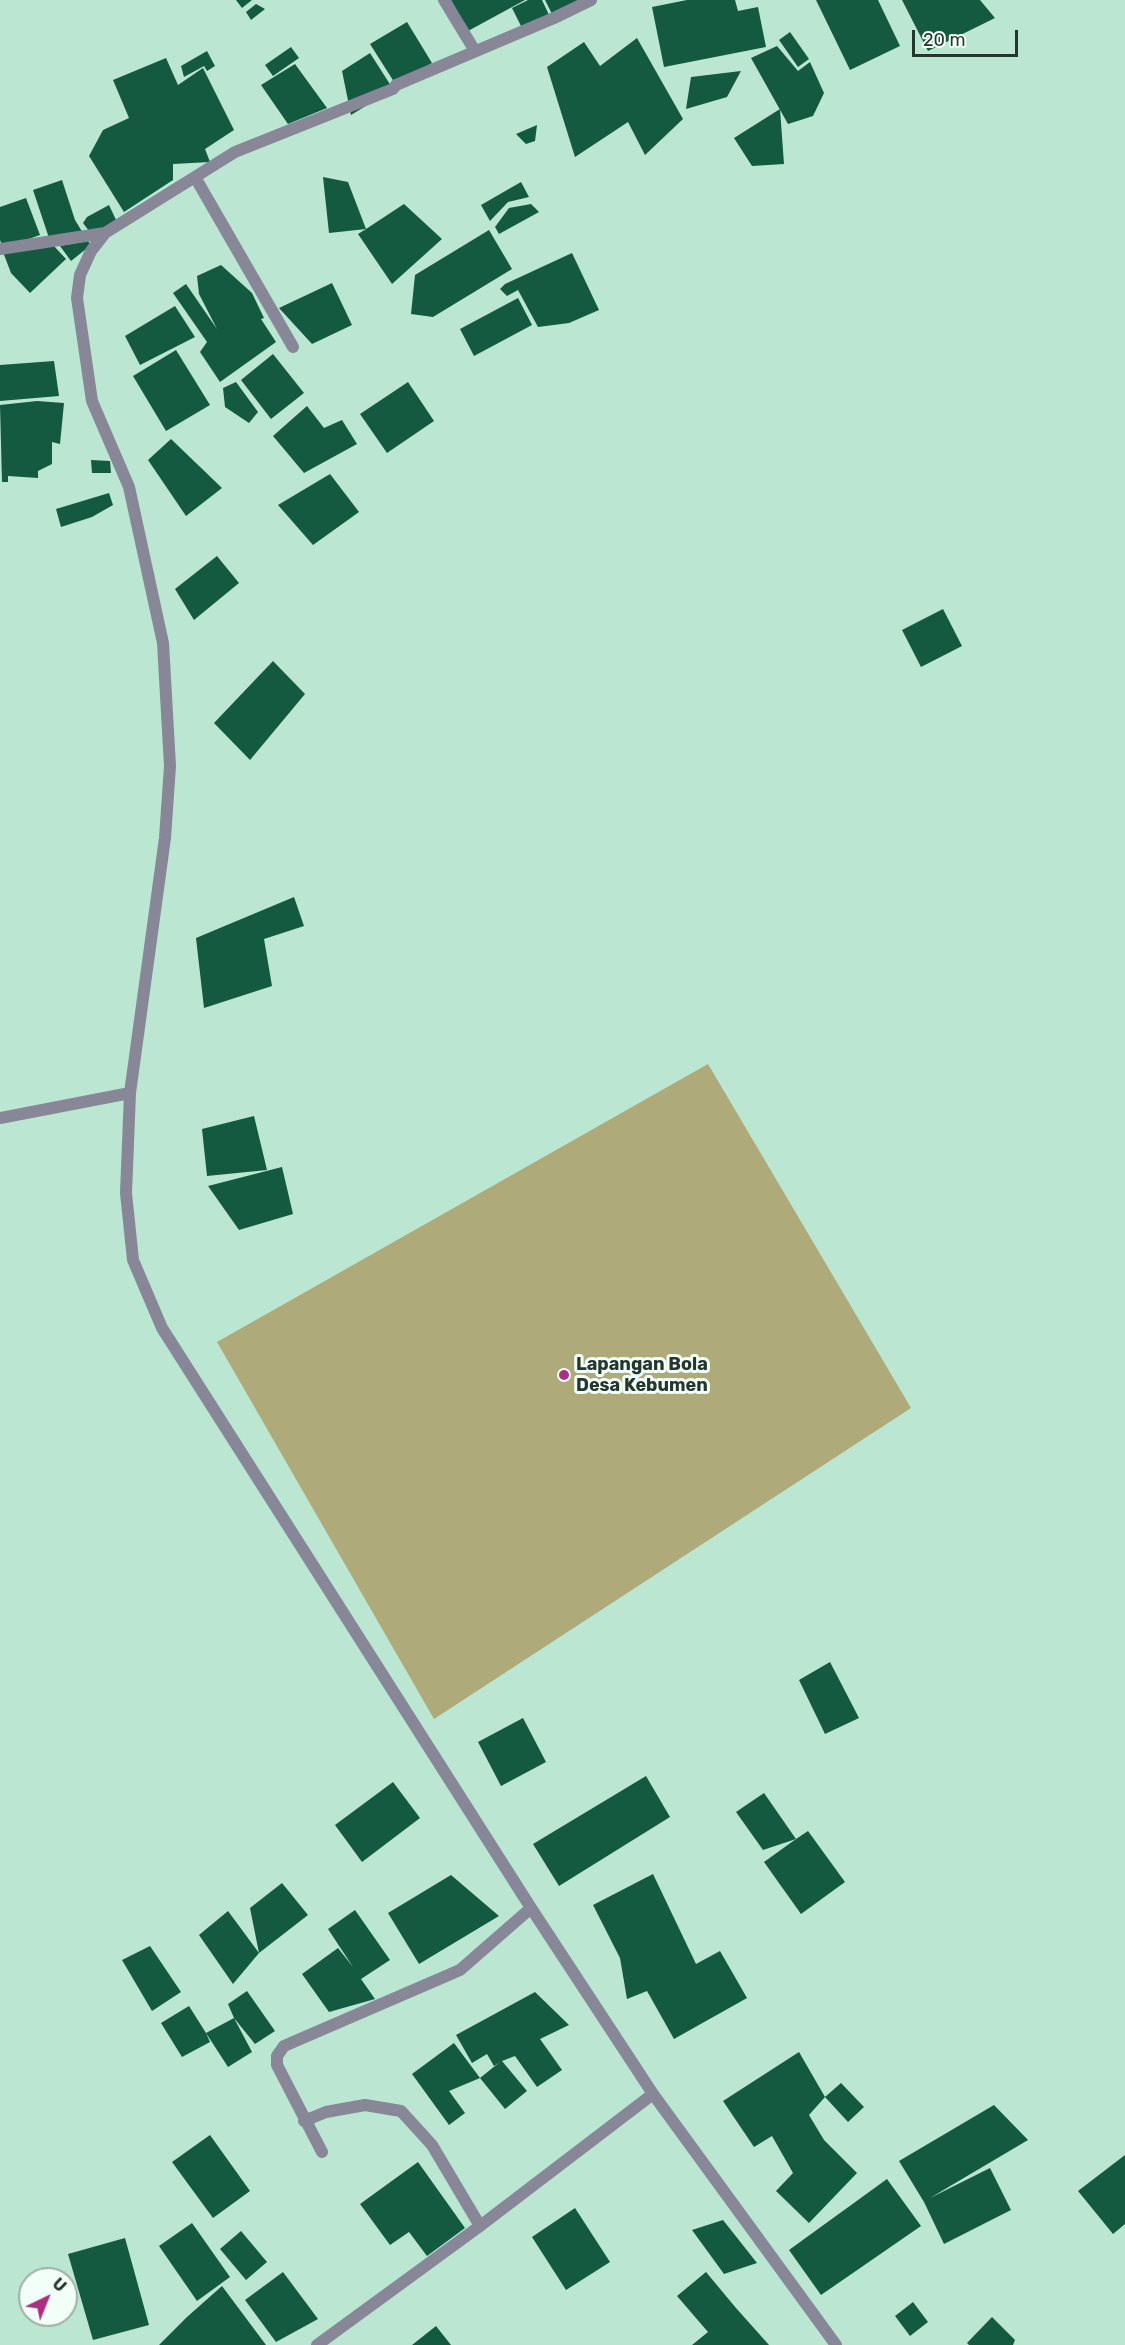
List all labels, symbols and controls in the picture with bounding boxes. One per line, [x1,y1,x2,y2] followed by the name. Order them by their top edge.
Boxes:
[915,18,1022,56] scale bar
[923,29,965,51] text: 20 m
[576,1354,708,1396] place label: Lapangan Bola Desa Kebumen
[557,1368,571,1382] marker: Lapangan Bola Desa Kebumen
[18,2267,78,2327] north arrow
[49,2274,70,2296] text: U

